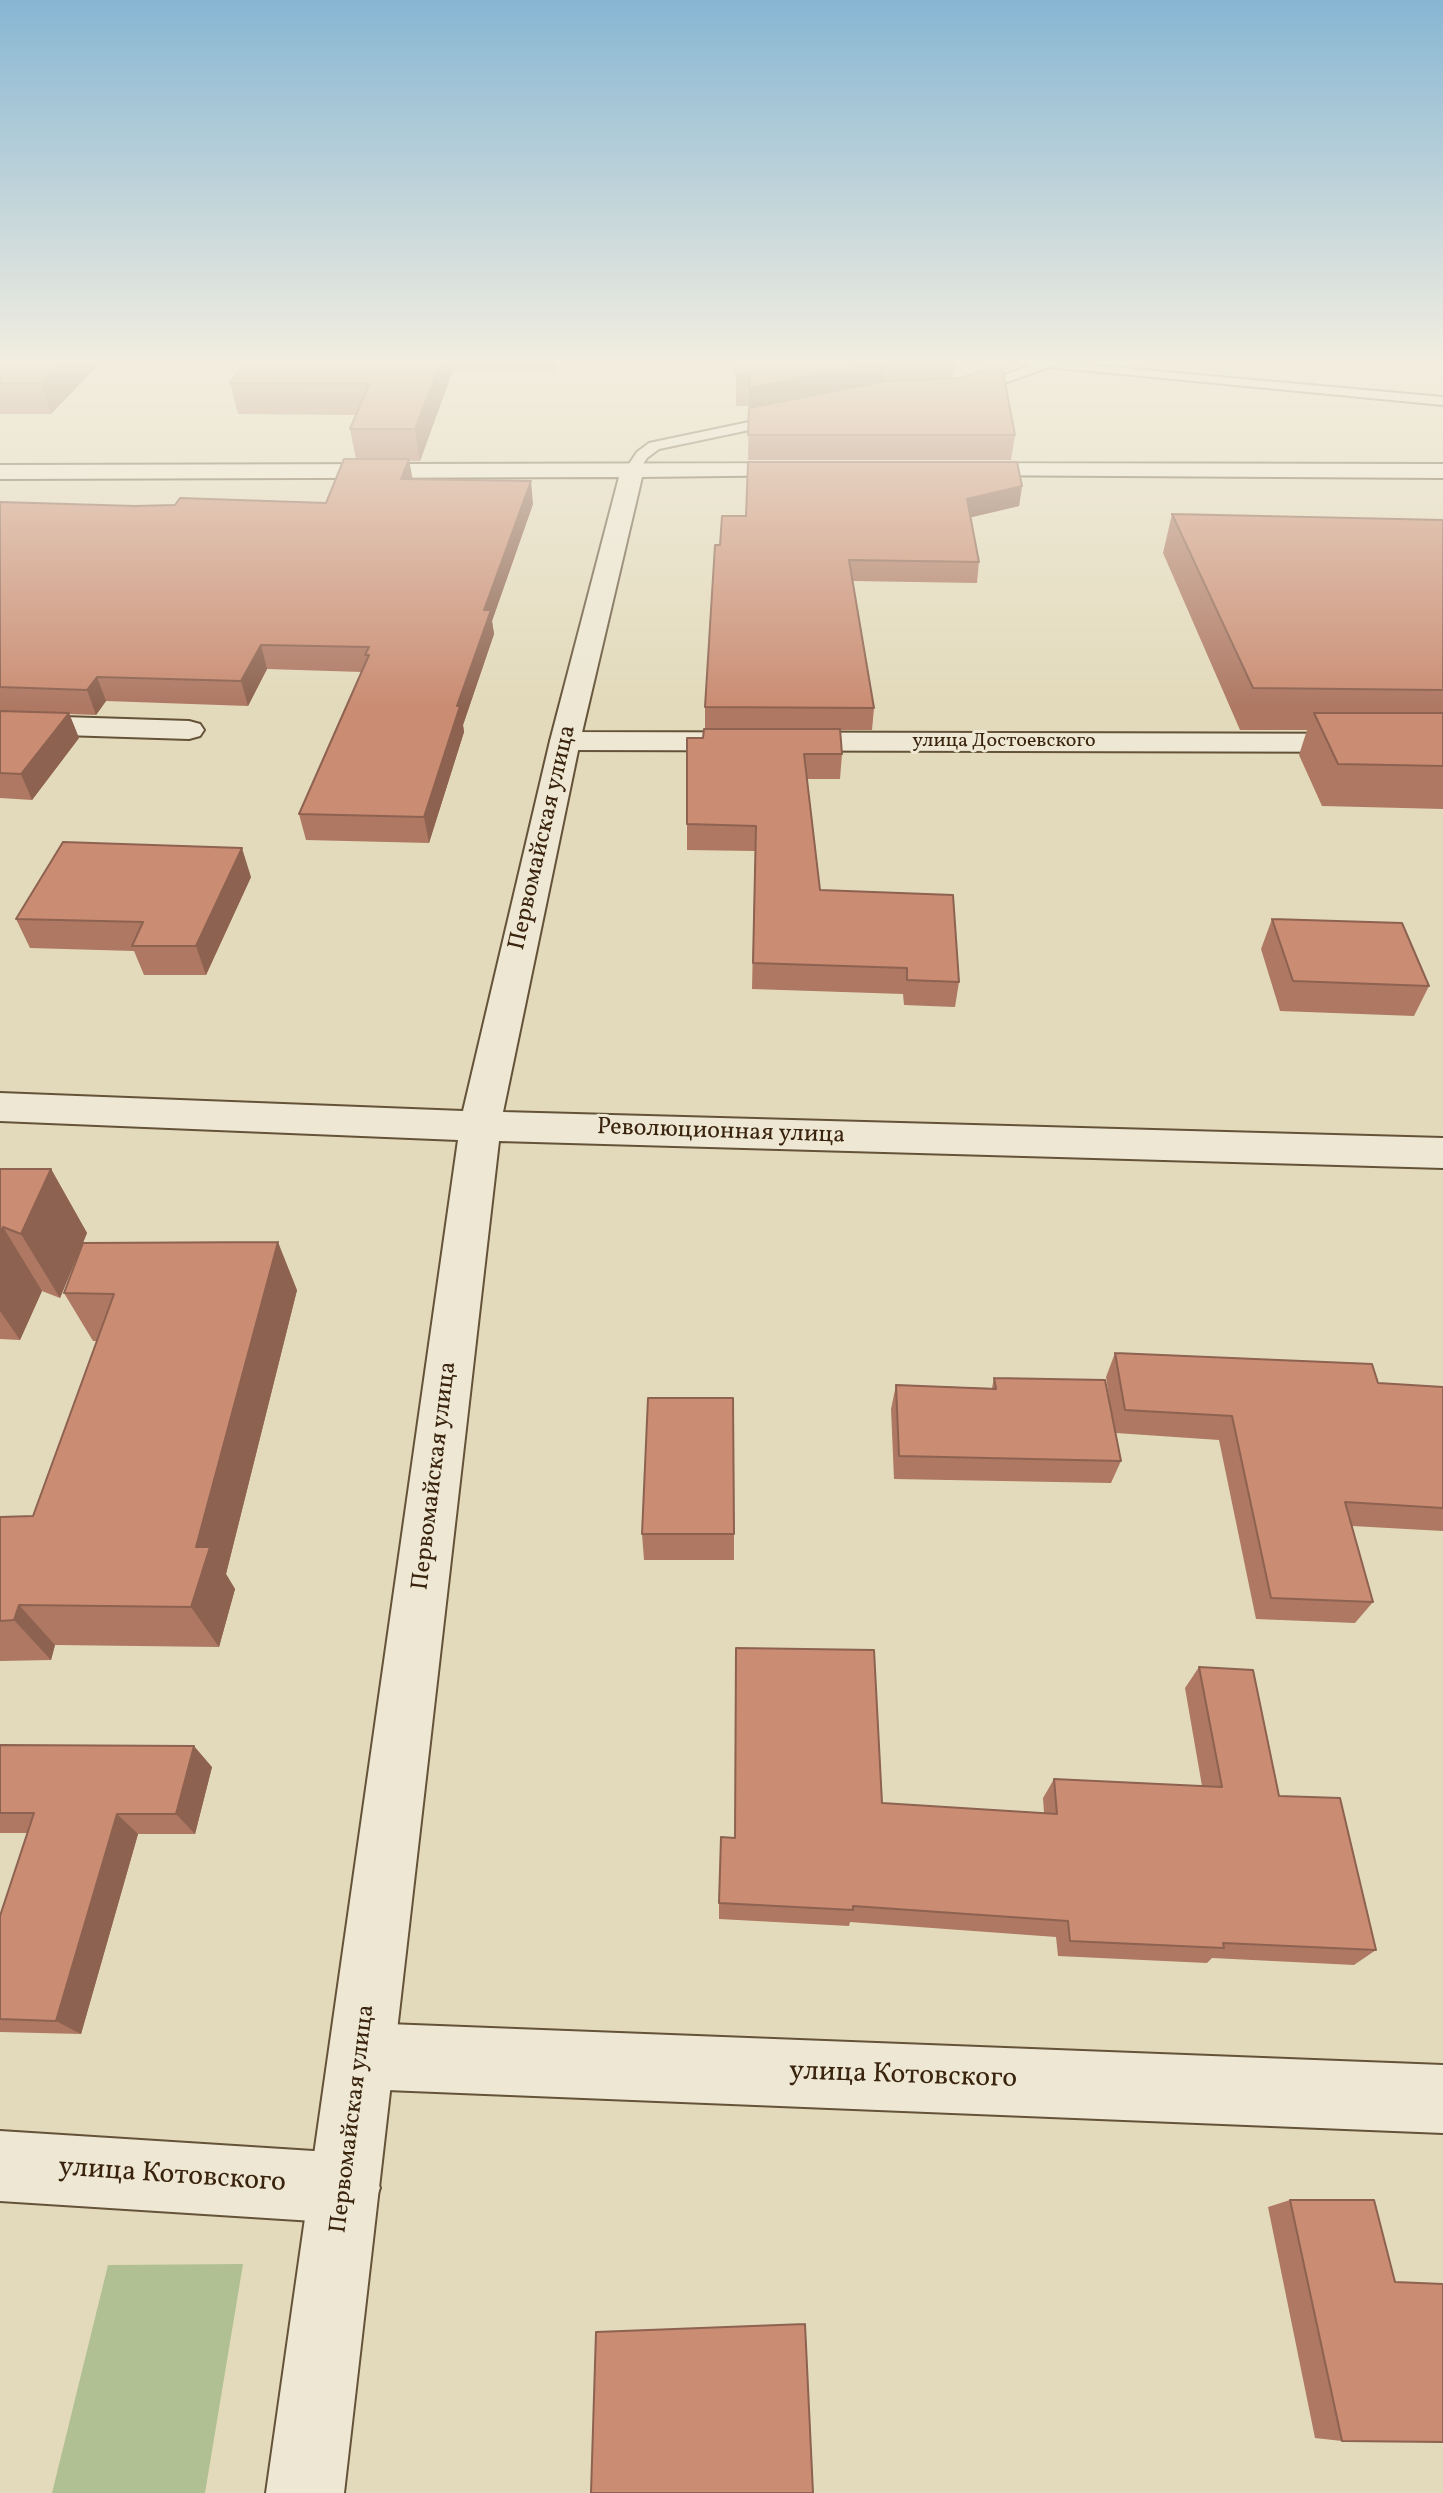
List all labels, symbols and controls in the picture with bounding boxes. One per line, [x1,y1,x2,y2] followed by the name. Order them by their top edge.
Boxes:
[504,723,584,953] street label: Первомайская улица
[912,730,1096,754] street label: улица Достоевского
[596,1114,846,1152] street label: Революционная улица
[408,1360,464,1592] street label: Первомайская улица
[326,2003,382,2235] street label: Первомайская улица
[788,2056,1018,2098] street label: улица Котовского
[57,2152,287,2202] street label: улица Котовского

